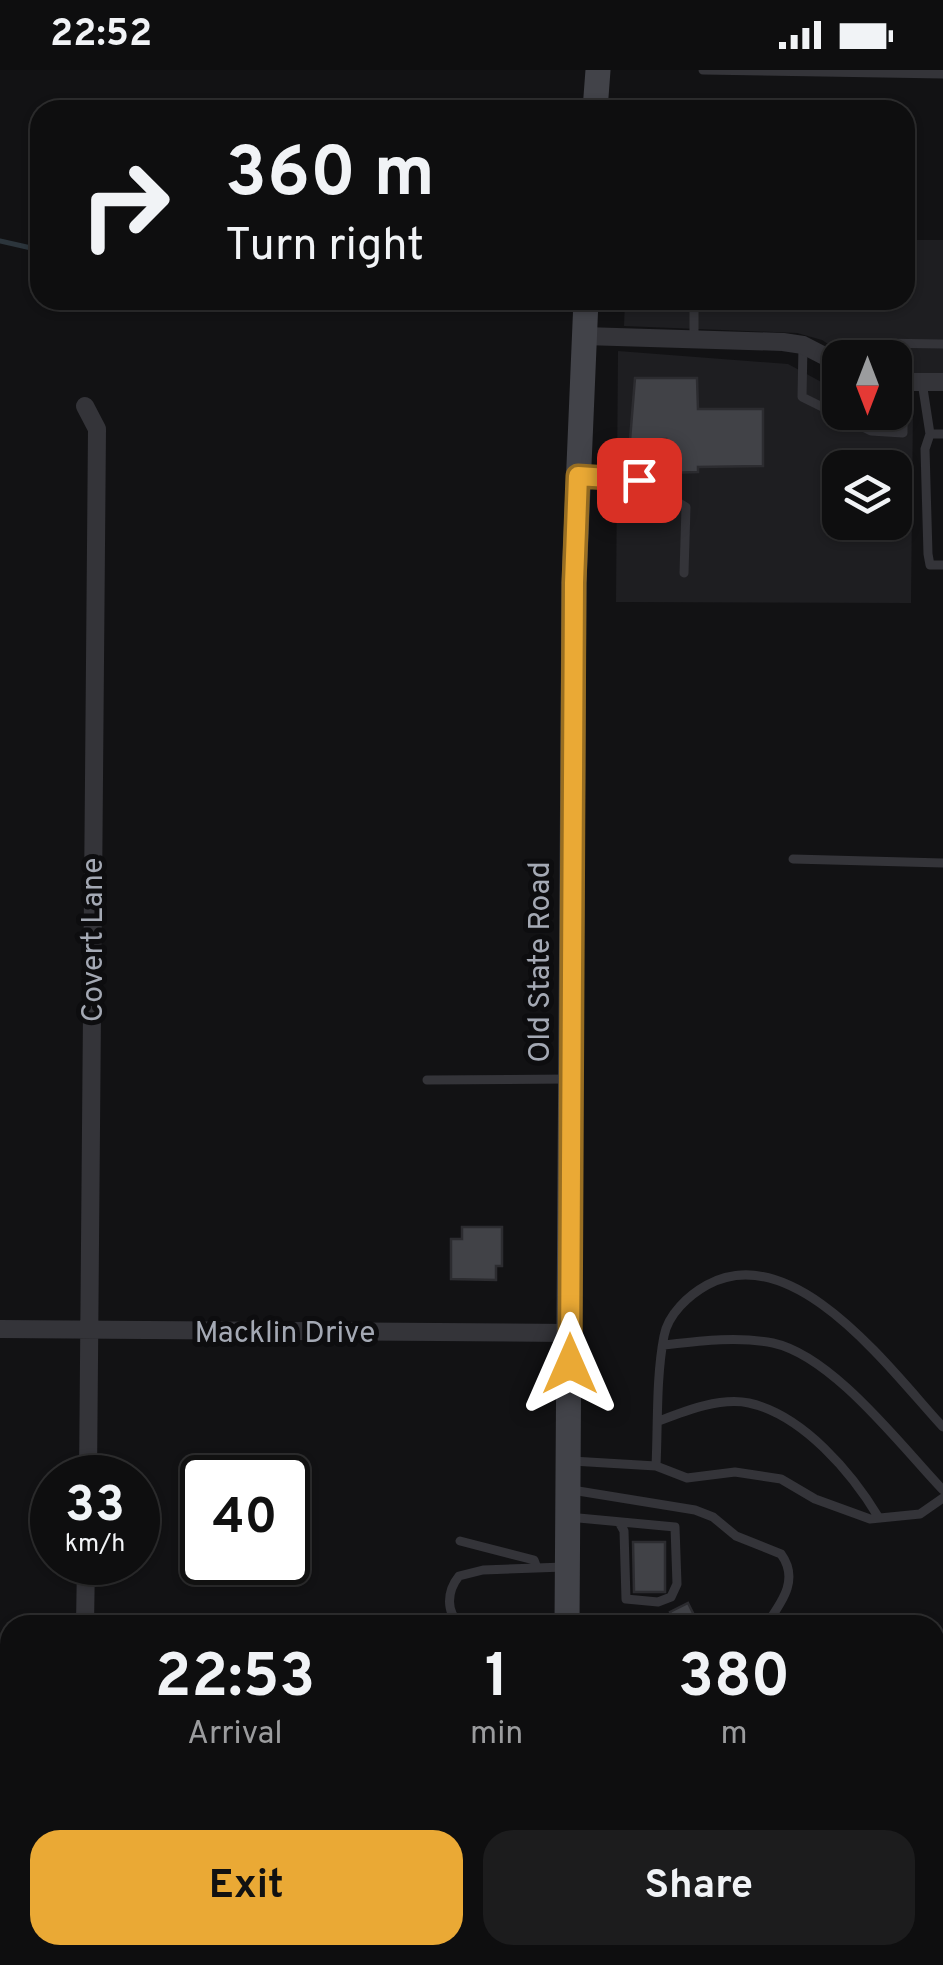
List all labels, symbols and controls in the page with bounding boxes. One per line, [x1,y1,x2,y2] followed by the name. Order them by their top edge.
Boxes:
[50,11,152,60] text: 22:52
[225,132,435,221] text: 360 m
[60,140,190,270] icon: right
[225,219,424,276] text: Turn right
[822,340,912,430] north arrow
[822,340,912,540] map controls
[597,438,682,523] pin
[822,450,912,540] button: layers
[612,453,667,508] icon: arrive
[76,858,113,1022] street label: Covert Lane
[523,861,560,1063] street label: Old State Road
[518,1312,622,1416] position arrow
[195,1316,375,1353] street label: Macklin Drive
[180,1455,310,1585] speed limit sign: 40
[65,1476,125,1539] text: 33
[65,1529,125,1561] text: km/h
[155,1642,315,1718] text: 22:53
[485,1642,509,1718] text: 1
[678,1642,790,1718] text: 380
[187,1715,283,1755] text: Arrival
[470,1715,523,1755] text: min
[721,1715,748,1755] text: m
[30,1830,463,1945] button: Exit
[483,1830,915,1945] button: Share

